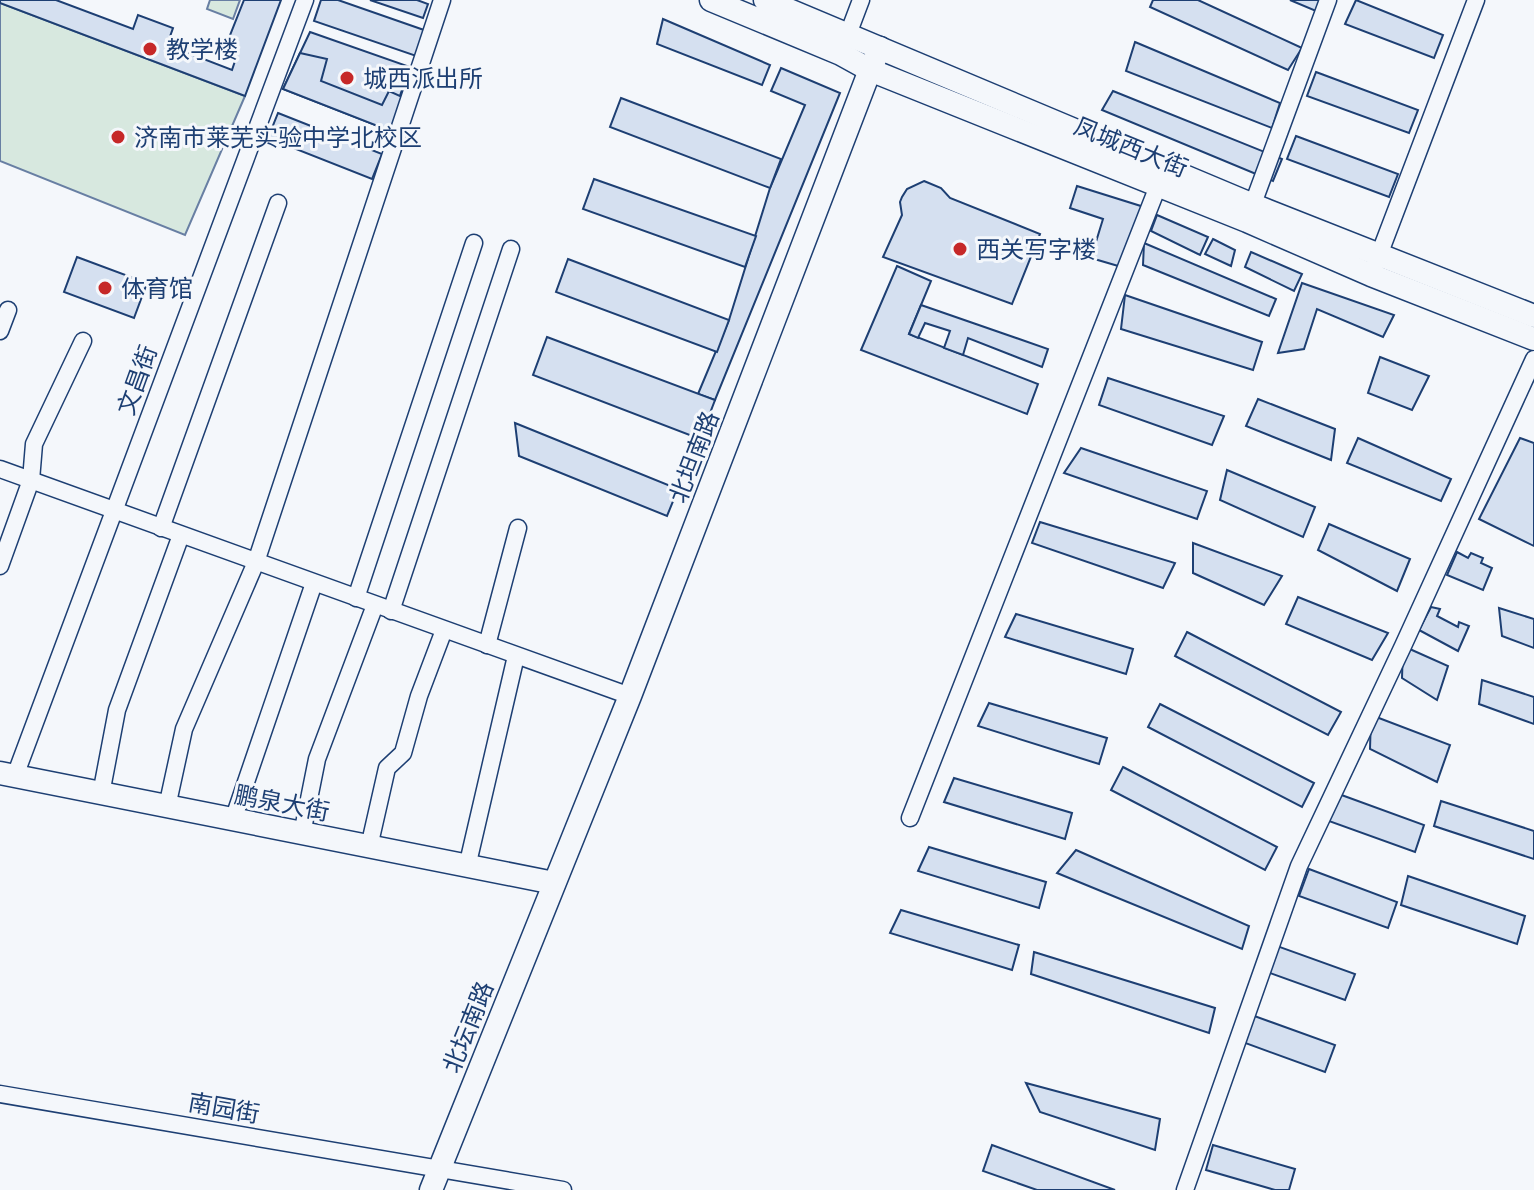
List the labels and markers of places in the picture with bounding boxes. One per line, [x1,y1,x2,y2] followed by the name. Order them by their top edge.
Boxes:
[166,36,238,63] place label: 教学楼
[141,40,159,58] marker: 教学楼
[363,65,483,92] place label: 城西派出所
[338,69,356,87] marker: 城西派出所
[134,124,422,151] place label: 济南市莱芜实验中学北校区
[109,128,127,146] marker: 济南市莱芜实验中学北校区
[976,236,1096,263] place label: 西关写字楼
[951,240,969,258] marker: 西关写字楼
[121,275,193,302] place label: 体育馆
[96,279,114,297] marker: 体育馆

